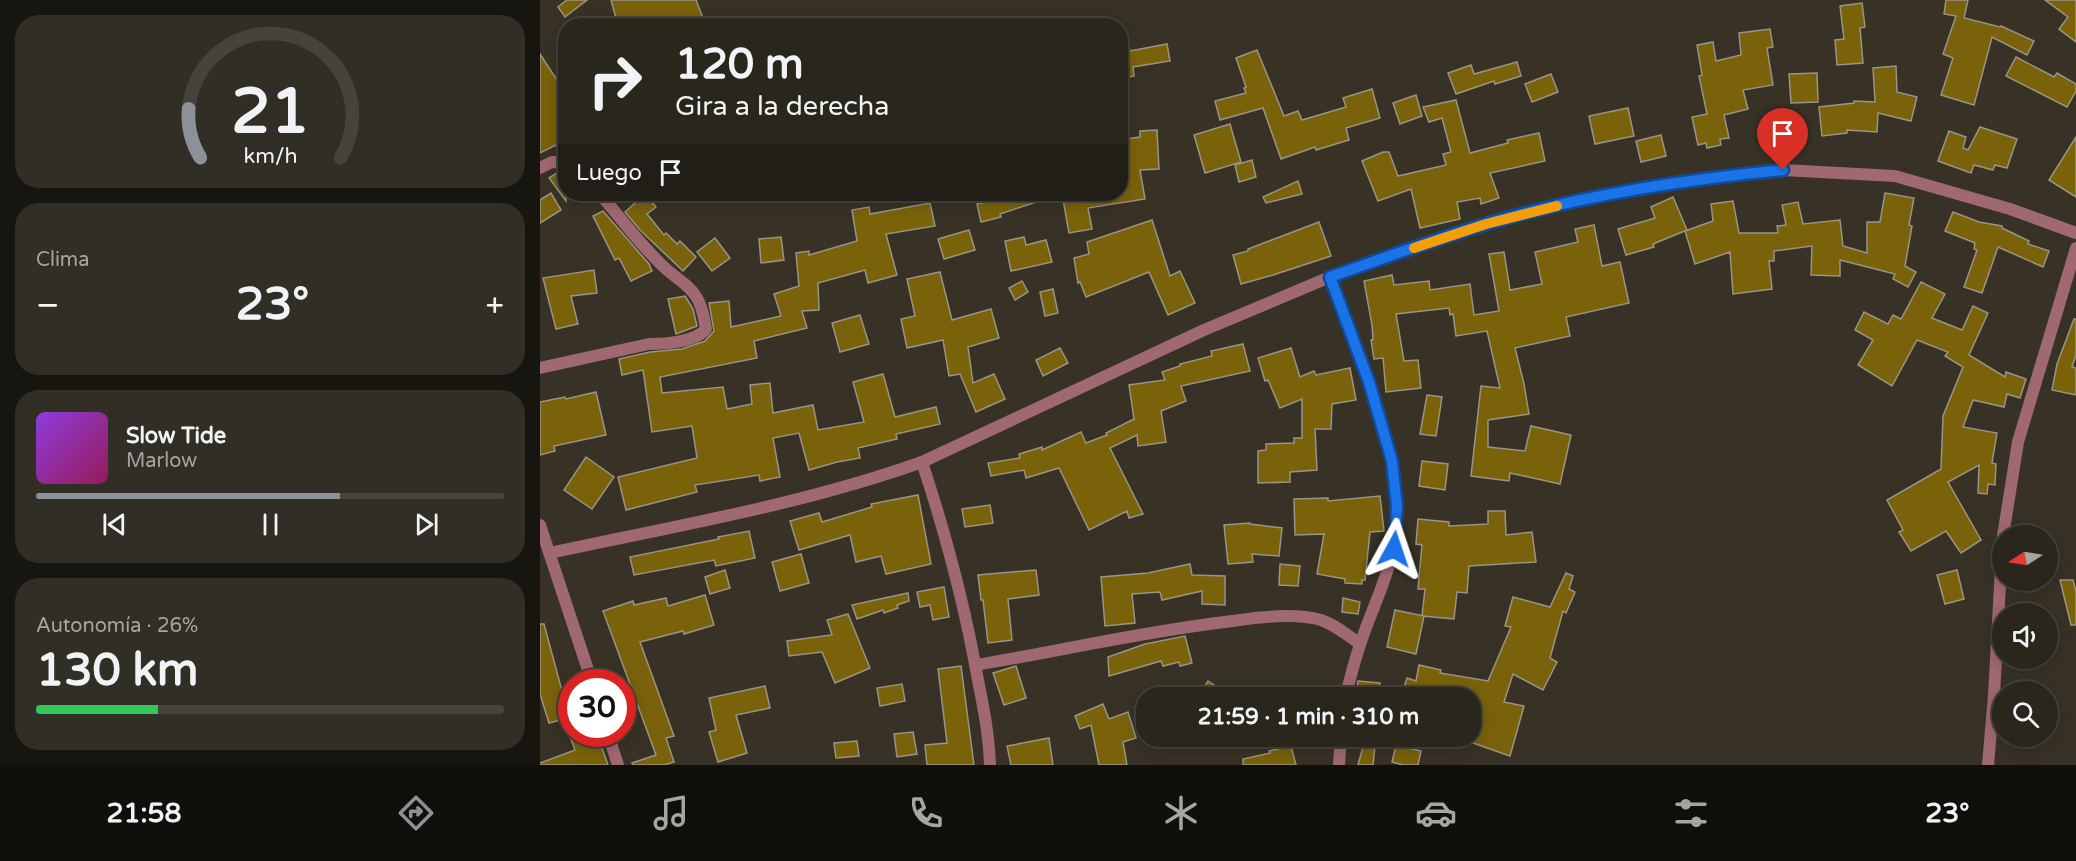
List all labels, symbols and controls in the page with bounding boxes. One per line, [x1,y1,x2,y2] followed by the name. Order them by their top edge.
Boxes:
[675,39,804,90] text: 120 m
[576,42,654,120] icon: right
[231,75,309,150] text: 21
[675,90,889,123] text: Gira a la derecha
[1757,108,1808,170] pin
[1766,117,1799,150] icon: arrive
[243,144,297,170] text: km/h
[654,156,687,189] icon: arrive
[576,160,642,186] text: Luego
[36,248,89,272] text: Clima
[236,278,309,332] text: 23°
[36,286,60,325] text: −
[485,286,504,325] text: +
[126,423,226,449] text: Slow Tide
[126,449,197,473] text: Marlow
[98,508,131,541] icon: previous
[254,508,287,541] icon: pause
[410,508,443,541] icon: next
[1362,517,1426,581] position arrow
[1992,525,2058,591] north arrow
[1992,525,2058,747] map controls
[1992,603,2058,669] button: sound
[36,614,198,638] text: Autonomía · 26%
[36,644,198,698] text: 130 km
[558,669,636,747] speed limit sign: 30
[1992,681,2058,747] button: search
[1198,704,1419,730] text: 21:59 · 1 min · 310 m
[395,792,437,834] icon: directions
[650,792,692,834] icon: music
[905,792,947,834] icon: phone
[1160,792,1202,834] icon: climate
[1415,792,1457,834] icon: car
[1670,792,1712,834] icon: filters
[107,797,181,830] text: 21:58
[1925,797,1969,830] text: 23°

